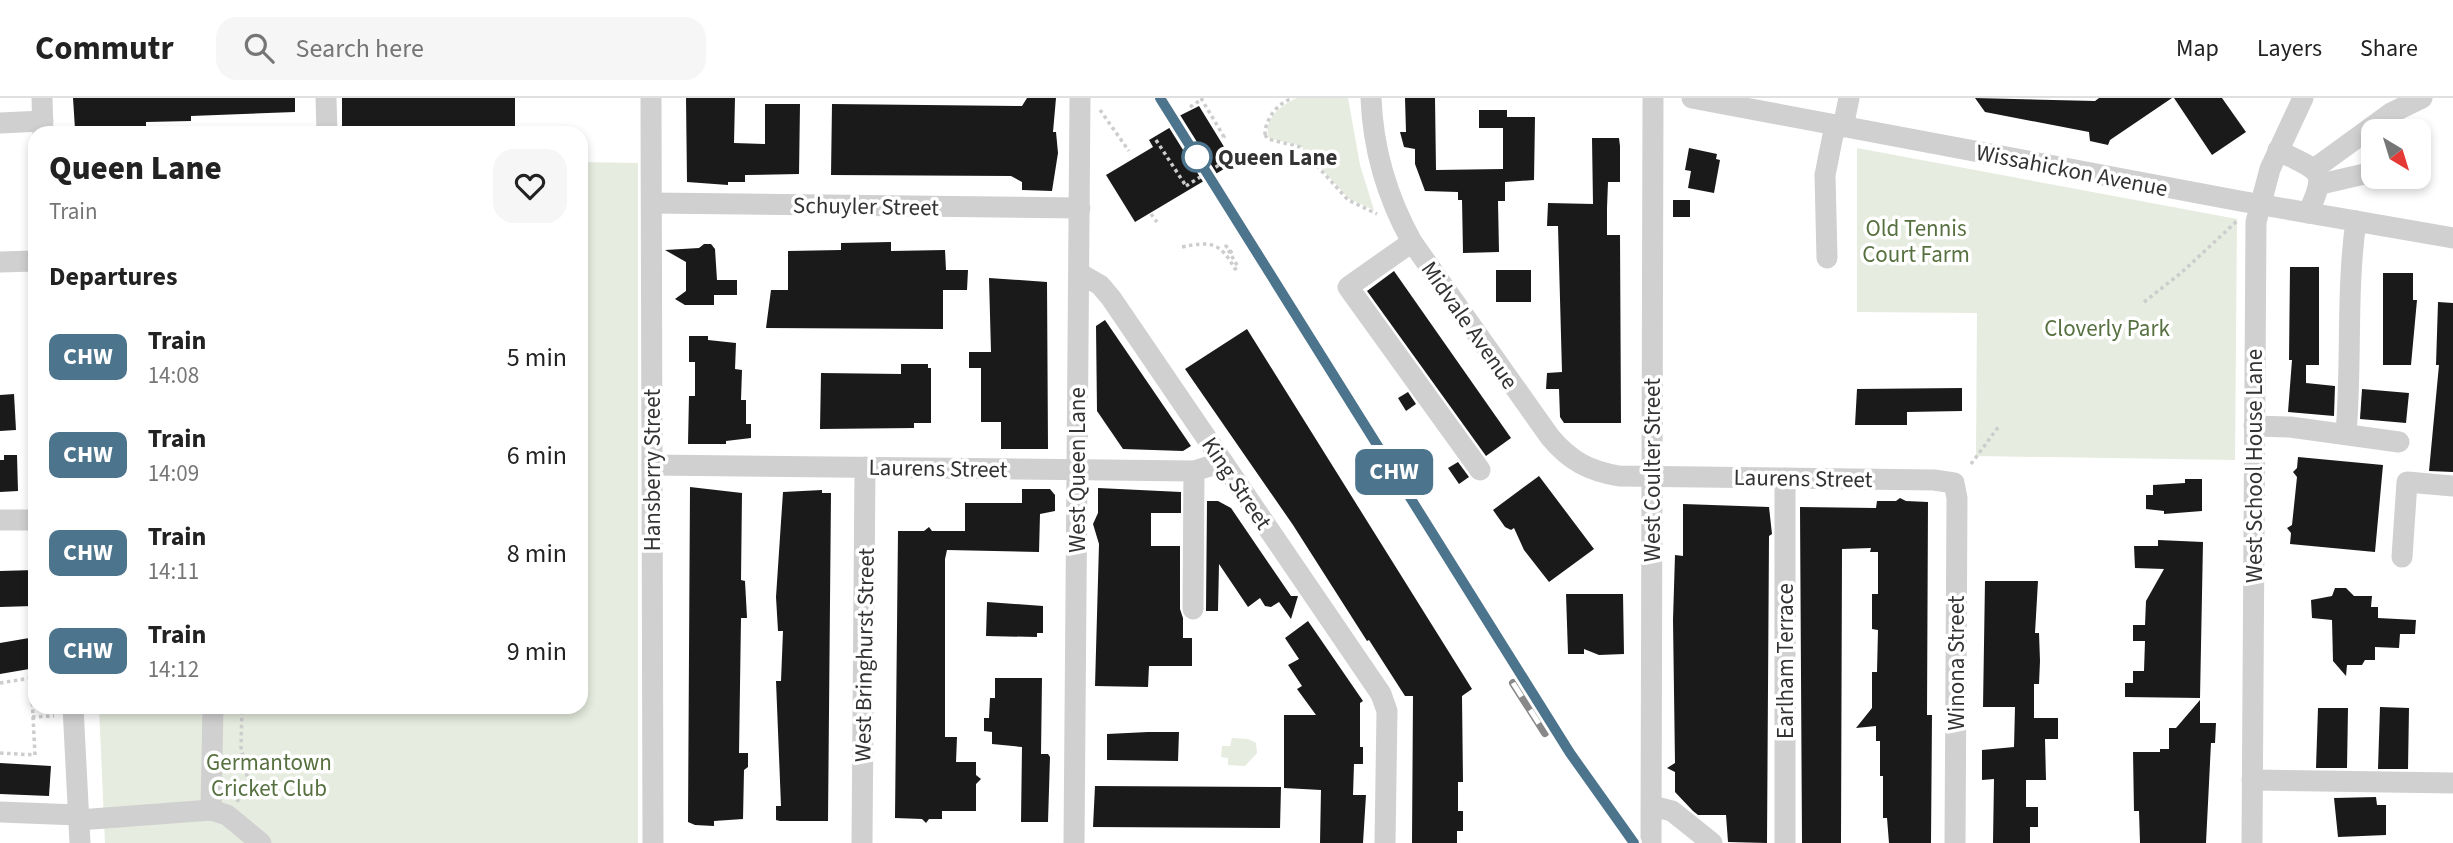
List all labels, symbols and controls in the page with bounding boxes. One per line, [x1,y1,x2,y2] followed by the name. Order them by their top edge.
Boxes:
[216,17,706,80] search box
[35,25,174,72] text: Commutr
[240,29,278,67] icon: search
[296,30,424,67] text: Search here
[2176,31,2219,66] text: Map
[2257,31,2322,66] text: Layers
[2360,31,2418,66] text: Share
[2361,119,2431,189] north arrow
[2361,119,2431,189] map controls
[1973,136,2171,205] street label: Wissahickon Avenue
[1218,141,1338,174] place label: Queen Lane
[1182,142,1212,172] marker: Queen Lane
[49,145,222,192] text: Queen Lane
[493,149,567,223] button: heart
[793,189,939,224] street label: Schuyler Street
[49,195,98,228] text: Train
[1862,212,1970,271] park label: Old Tennis Court Farm
[1413,254,1526,396] street label: Midvale Avenue
[49,258,177,295] text: Departures
[2044,312,2170,345] park label: Cloverly Park
[148,322,206,359] text: Train
[63,339,113,374] text: CHW
[507,339,567,376] text: 5 min
[2238,349,2271,583] street label: West School House Lane
[148,359,199,392] text: 14:08
[1636,378,1669,562] street label: West Coulter Street
[1061,387,1094,553] street label: West Queen Lane
[636,389,669,551] street label: Hansberry Street
[148,420,206,457] text: Train
[1193,430,1280,536] street label: King Street
[63,437,113,472] text: CHW
[507,437,567,474] text: 6 min
[1354,449,1434,495] line badge: CHW
[868,451,1008,486] street label: Laurens Street
[1369,454,1419,489] text: CHW
[148,457,199,490] text: 14:09
[1733,461,1873,496] street label: Laurens Street
[148,518,206,555] text: Train
[63,535,113,570] text: CHW
[507,535,567,572] text: 8 min
[846,547,883,763] street label: West Bringhurst Street
[148,555,199,588] text: 14:11
[1769,583,1802,739] street label: Earlham Terrace
[1940,595,1973,731] street label: Winona Street
[148,616,206,653] text: Train
[63,633,113,668] text: CHW
[507,633,567,670] text: 9 min
[148,653,199,686] text: 14:12
[206,746,332,805] park label: Germantown Cricket Club

